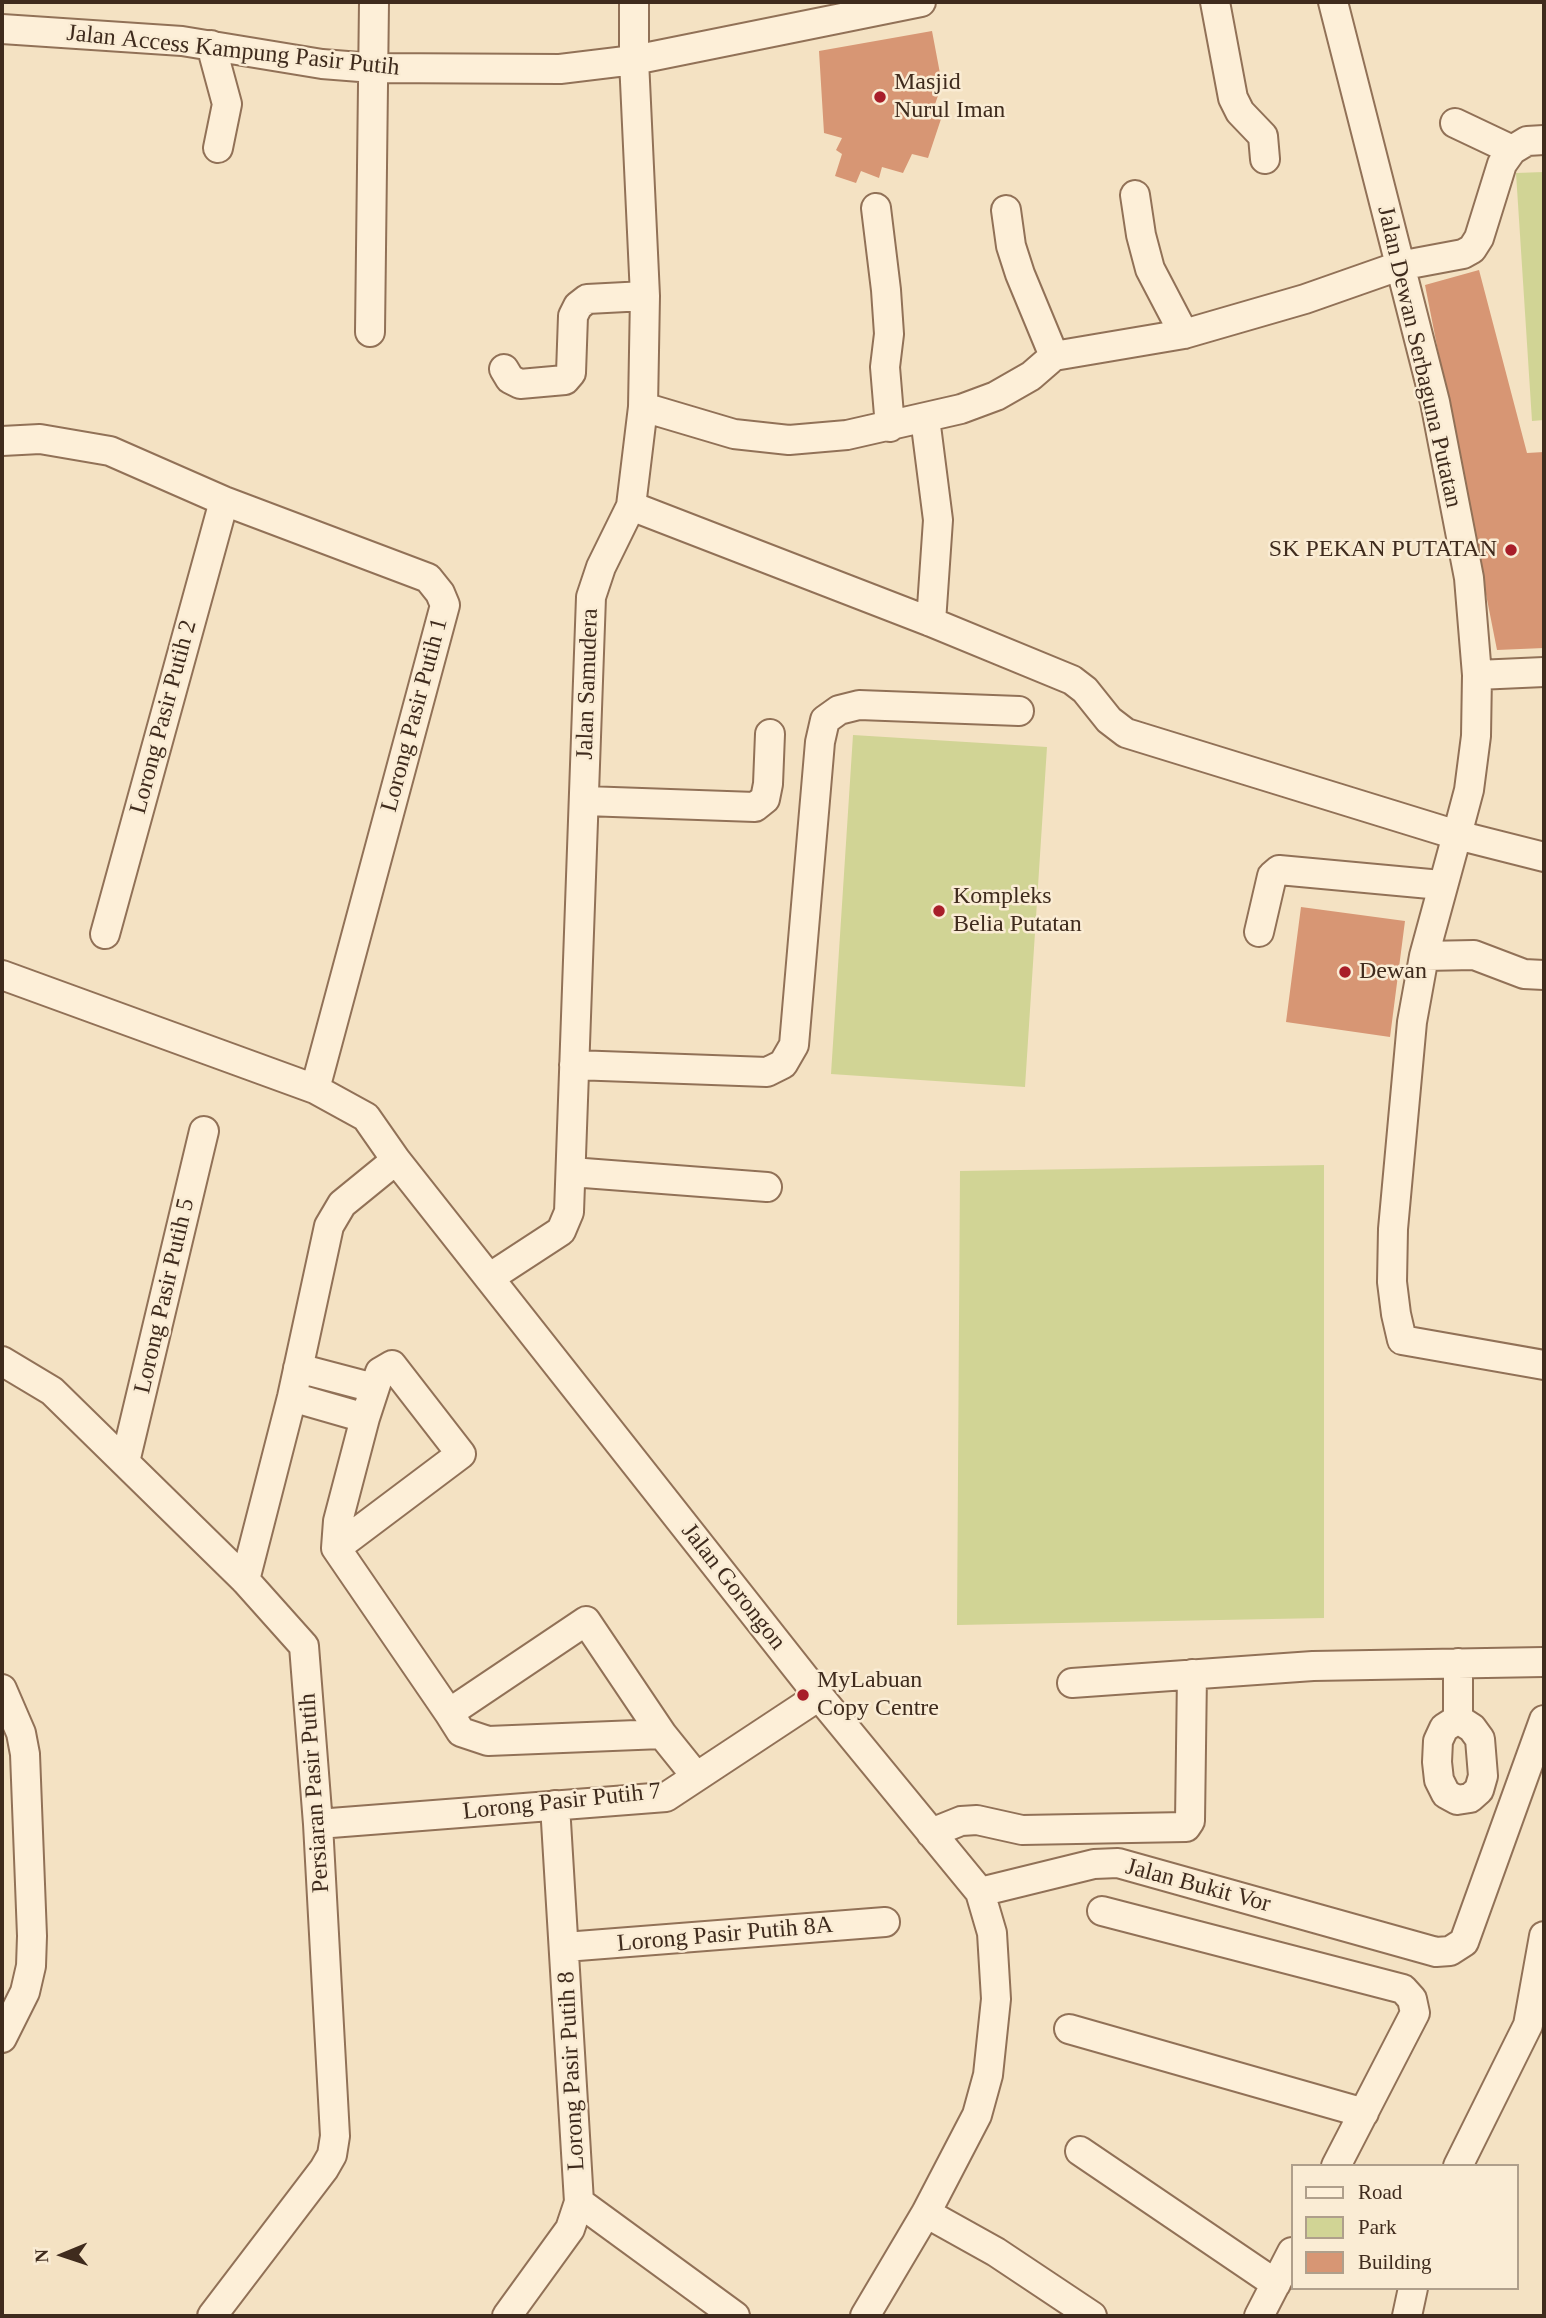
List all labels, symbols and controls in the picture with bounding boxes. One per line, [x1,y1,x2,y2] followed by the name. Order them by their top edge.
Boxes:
[65,19,401,83] street label: Jalan Access Kampung Pasir Putih
[894,69,1005,125] place label: Masjid Nurul Iman
[872,89,888,105] marker: Masjid Nurul Iman
[1370,203,1468,511] street label: Jalan Dewan Serbaguna Putatan
[1269,536,1497,564] place label: SK PEKAN PUTATAN
[1503,542,1519,558] marker: SK PEKAN PUTATAN
[571,608,605,760] street label: Jalan Samudera
[375,615,455,815] street label: Lorong Pasir Putih 1
[124,617,204,817] street label: Lorong Pasir Putih 2
[953,883,1082,939] place label: Kompleks Belia Putatan
[931,903,947,919] marker: Kompleks Belia Putatan
[1359,958,1427,986] place label: Dewan
[1337,964,1353,980] marker: Dewan
[129,1196,201,1396] street label: Lorong Pasir Putih 5
[675,1518,791,1656] street label: Jalan Gorongon
[817,1667,939,1723] place label: MyLabuan Copy Centre
[795,1687,811,1703] marker: MyLabuan Copy Centre
[294,1692,336,1894] street label: Persiaran Pasir Putih
[461,1777,663,1827] street label: Lorong Pasir Putih 7
[1122,1853,1274,1919] street label: Jalan Bukit Vor
[616,1911,834,1959] street label: Lorong Pasir Putih 8A
[552,1971,592,2171] street label: Lorong Pasir Putih 8
[1290,2164,1518,2290] legend
[1358,2180,1402,2204] text: Road
[1358,2215,1397,2239] text: Park
[28,2220,98,2290] north arrow
[31,2249,52,2263] text: N
[1358,2250,1432,2274] text: Building

